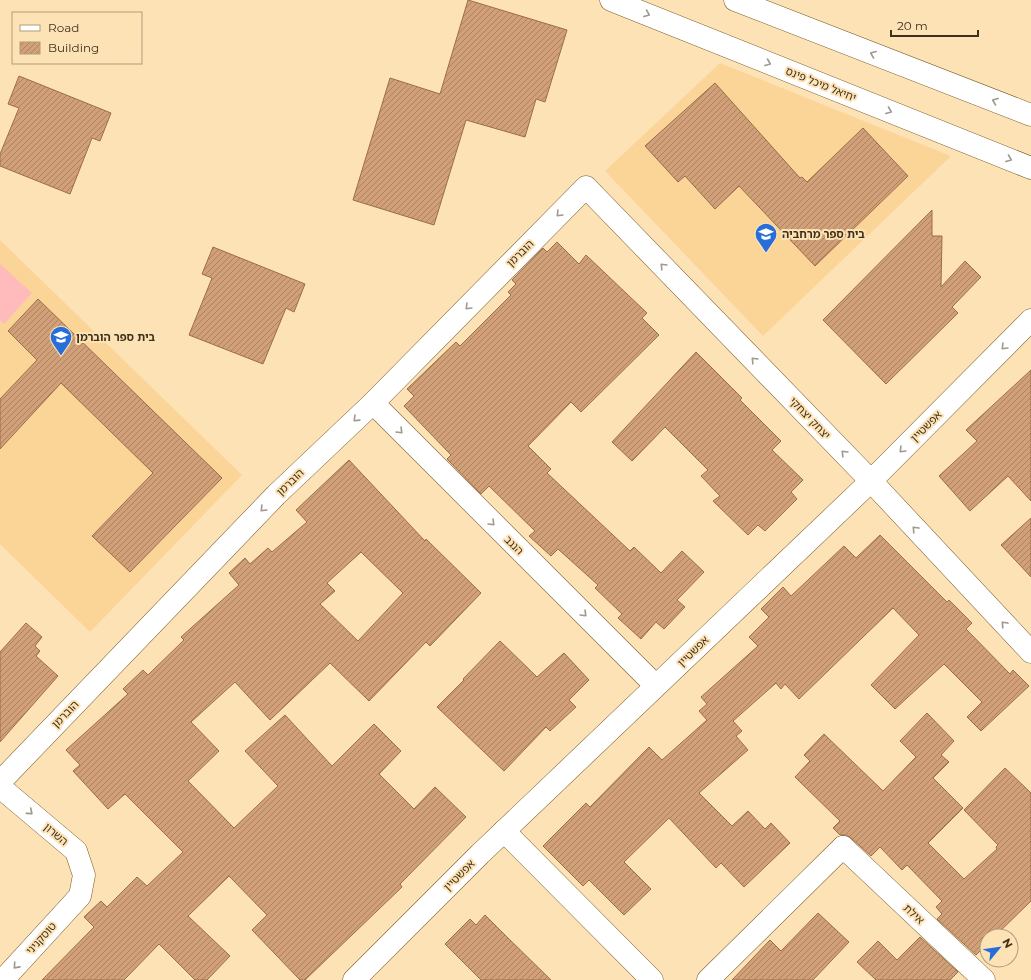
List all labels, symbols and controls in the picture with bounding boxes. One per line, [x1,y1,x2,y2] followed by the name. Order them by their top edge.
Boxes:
[644,10,651,18] one-way arrow
[12,12,142,64] legend
[891,12,978,38] scale bar
[897,18,928,33] text: 20 m
[48,20,79,35] text: Road
[48,40,99,55] text: Building
[870,51,877,59] one-way arrow
[765,58,772,66] one-way arrow
[784,63,858,105] street label: יחיאל מיכל פינס
[991,98,998,106] one-way arrow
[885,106,892,114] one-way arrow
[1005,154,1013,162] one-way arrow
[556,209,564,217] one-way arrow
[753,221,779,254] school or university icon: בית ספר מרחביה
[782,227,865,241] place label: בית ספר מרחביה
[503,236,537,270] street label: הוברמן
[660,263,668,271] one-way arrow
[465,302,473,310] one-way arrow
[48,324,74,357] school or university icon: בית ספר הוברמן
[76,330,156,344] place label: בית ספר הוברמן
[1001,342,1008,350] one-way arrow
[751,357,758,365] one-way arrow
[786,394,834,442] street label: יצחק יצחקי
[907,407,945,445] street label: אפשטיין
[353,414,361,422] one-way arrow
[395,426,403,434] one-way arrow
[899,445,907,453] one-way arrow
[841,450,849,458] one-way arrow
[273,466,307,498] street label: הוברמן
[260,504,268,512] one-way arrow
[487,518,495,526] one-way arrow
[913,526,920,534] one-way arrow
[501,532,527,558] street label: הנגב
[579,609,587,617] one-way arrow
[1002,621,1009,629] one-way arrow
[674,633,712,669] street label: אפשטיין
[49,697,81,731] street label: הוברמן
[25,807,32,814] one-way arrow
[41,820,71,848] street label: השרון
[440,856,478,894] street label: אפשטיין
[901,901,927,927] street label: אילת
[23,919,59,957] street label: טוסקניני
[979,928,1019,968] north arrow
[999,936,1016,950] text: N
[13,962,20,969] one-way arrow

